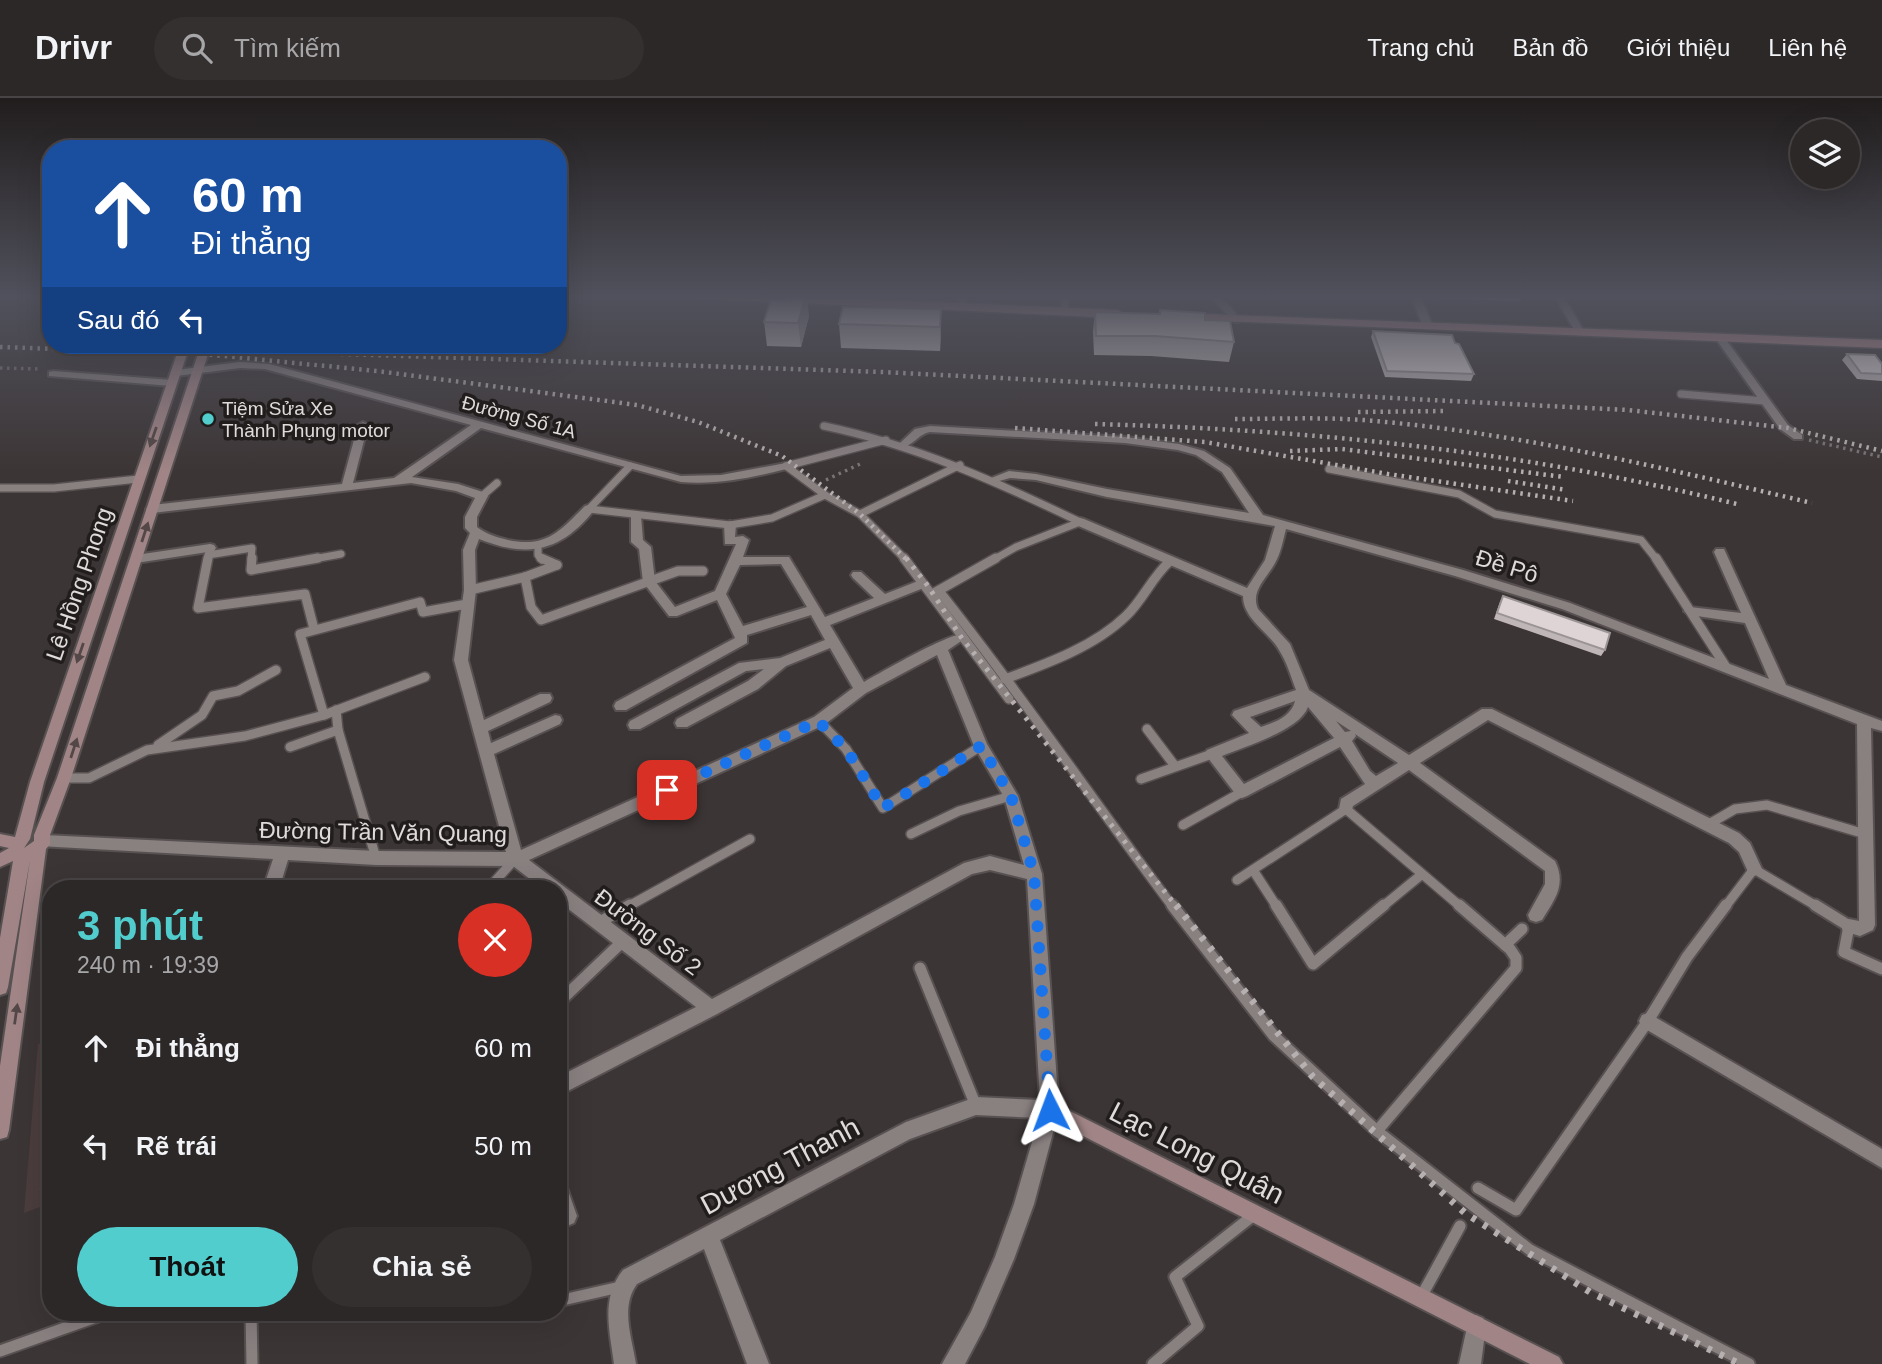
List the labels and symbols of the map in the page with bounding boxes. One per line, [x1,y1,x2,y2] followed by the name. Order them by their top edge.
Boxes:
[460,392,579,442] street label: Đường Số 1A
[222,398,391,441] place label: Tiệm Sửa Xe Thành Phụng motor
[200,411,216,427] marker: Tiệm Sửa Xe Thành Phụng motor
[147,427,158,448] one-way arrow
[41,504,117,664] street label: Lê Hồng Phong
[140,521,150,542] one-way arrow
[1473,544,1541,588] street label: Đề Pô
[74,643,85,664] one-way arrow
[69,737,80,758] one-way arrow
[637,760,697,820] pin
[259,817,507,847] street label: Đường Trần Văn Quang
[590,884,706,980] street label: Đường Số 2
[11,1003,22,1025] one-way arrow
[1013,1073,1087,1147] position arrow
[1105,1096,1289,1210] street label: Lạc Long Quân
[695,1111,865,1221] street label: Dương Thanh

